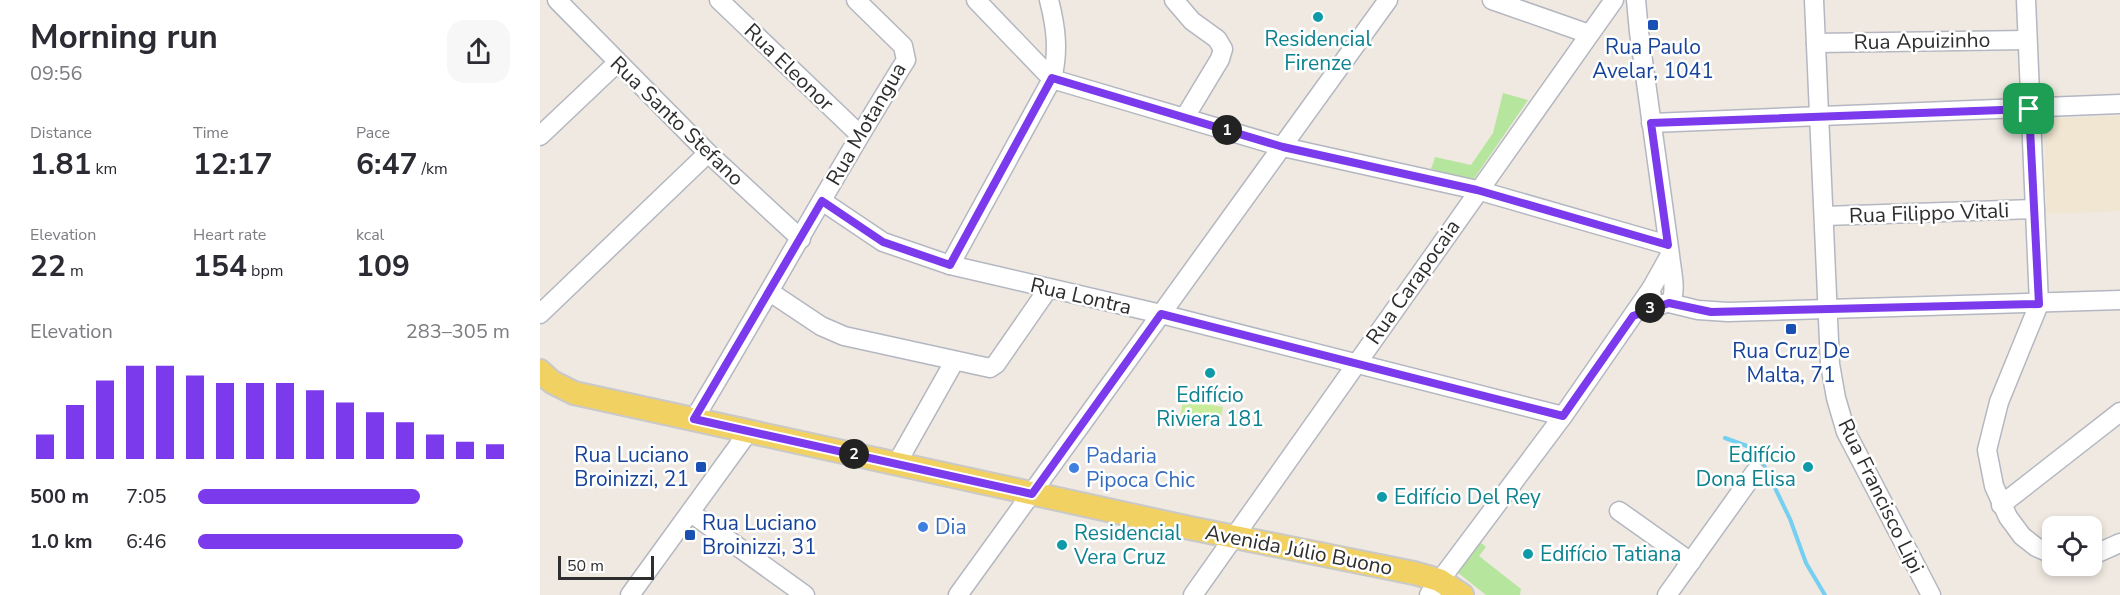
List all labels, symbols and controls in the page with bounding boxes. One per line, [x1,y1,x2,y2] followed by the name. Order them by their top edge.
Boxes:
[1311,10,1325,24] marker: Residencial Firenze
[30,15,218,60] text: Morning run
[738,17,840,117] street label: Rua Eleonor
[1646,18,1660,32] marker: Rua Paulo Avelar, 1041
[447,20,510,83] button: share
[1264,25,1372,77] place label: Residencial Firenze
[1853,26,1991,56] street label: Rua Apuizinho
[1592,33,1714,85] place label: Rua Paulo Avelar, 1041
[604,50,750,192] street label: Rua Santo Stefano
[819,57,913,191] street label: Rua Motangua
[30,60,83,87] text: 09:56
[2003,83,2054,134] pin
[2012,92,2045,125] icon: arrive
[1212,115,1242,145] pin: 1
[1222,119,1232,141] text: 1
[30,122,92,144] text: Distance
[193,122,229,144] text: Time
[356,122,390,144] text: Pace
[30,144,91,185] text: 1.81
[193,144,272,185] text: 12:17
[356,144,417,185] text: 6:47
[91,158,117,180] text: km
[417,158,448,180] text: /km
[1848,196,2010,230] street label: Rua Filippo Vitali
[1360,214,1466,350] street label: Rua Carapocaia
[30,224,96,246] text: Elevation
[193,224,266,246] text: Heart rate
[356,224,384,246] text: kcal
[30,246,66,287] text: 22
[193,246,247,287] text: 154
[356,246,410,287] text: 109
[66,260,84,282] text: m
[247,260,283,282] text: bpm
[1028,271,1134,321] street label: Rua Lontra
[1635,293,1665,323] pin: 3
[1645,297,1655,319] text: 3
[30,318,113,345] text: Elevation
[406,318,510,345] text: 283–305 m
[1784,322,1798,336] marker: Rua Cruz De Malta, 71
[1732,337,1850,389] place label: Rua Cruz De Malta, 71
[1203,366,1217,380] marker: Edifício Riviera 181
[1156,381,1264,433] place label: Edifício Riviera 181
[1831,414,1931,578] street label: Rua Francisco Lipi
[839,439,869,469] pin: 2
[574,441,689,493] place label: Rua Luciano Broinizzi, 21
[1696,441,1796,493] place label: Edifício Dona Elisa
[1086,442,1195,494] place label: Padaria Pipoca Chic
[849,443,859,465] text: 2
[694,460,708,474] marker: Rua Luciano Broinizzi, 21
[1801,460,1815,474] marker: Edifício Dona Elisa
[1067,461,1081,475] marker: Padaria Pipoca Chic
[30,483,89,510] text: 500 m
[126,483,167,510] text: 7:05
[1394,483,1541,511] place label: Edifício Del Rey
[1375,490,1389,504] marker: Edifício Del Rey
[702,509,817,561] place label: Rua Luciano Broinizzi, 31
[935,513,967,541] place label: Dia
[2042,516,2102,576] map controls
[2042,516,2102,576] button: locate
[1203,518,1395,582] street label: Avenida Júlio Buono
[1073,519,1182,571] place label: Residencial Vera Cruz
[916,520,930,534] marker: Dia
[30,528,93,555] text: 1.0 km
[126,528,167,555] text: 6:46
[683,528,697,542] marker: Rua Luciano Broinizzi, 31
[1055,538,1069,552] marker: Residencial Vera Cruz
[1540,540,1681,568] place label: Edifício Tatiana
[1521,547,1535,561] marker: Edifício Tatiana
[558,553,654,580] scale bar
[567,555,604,577] text: 50 m

